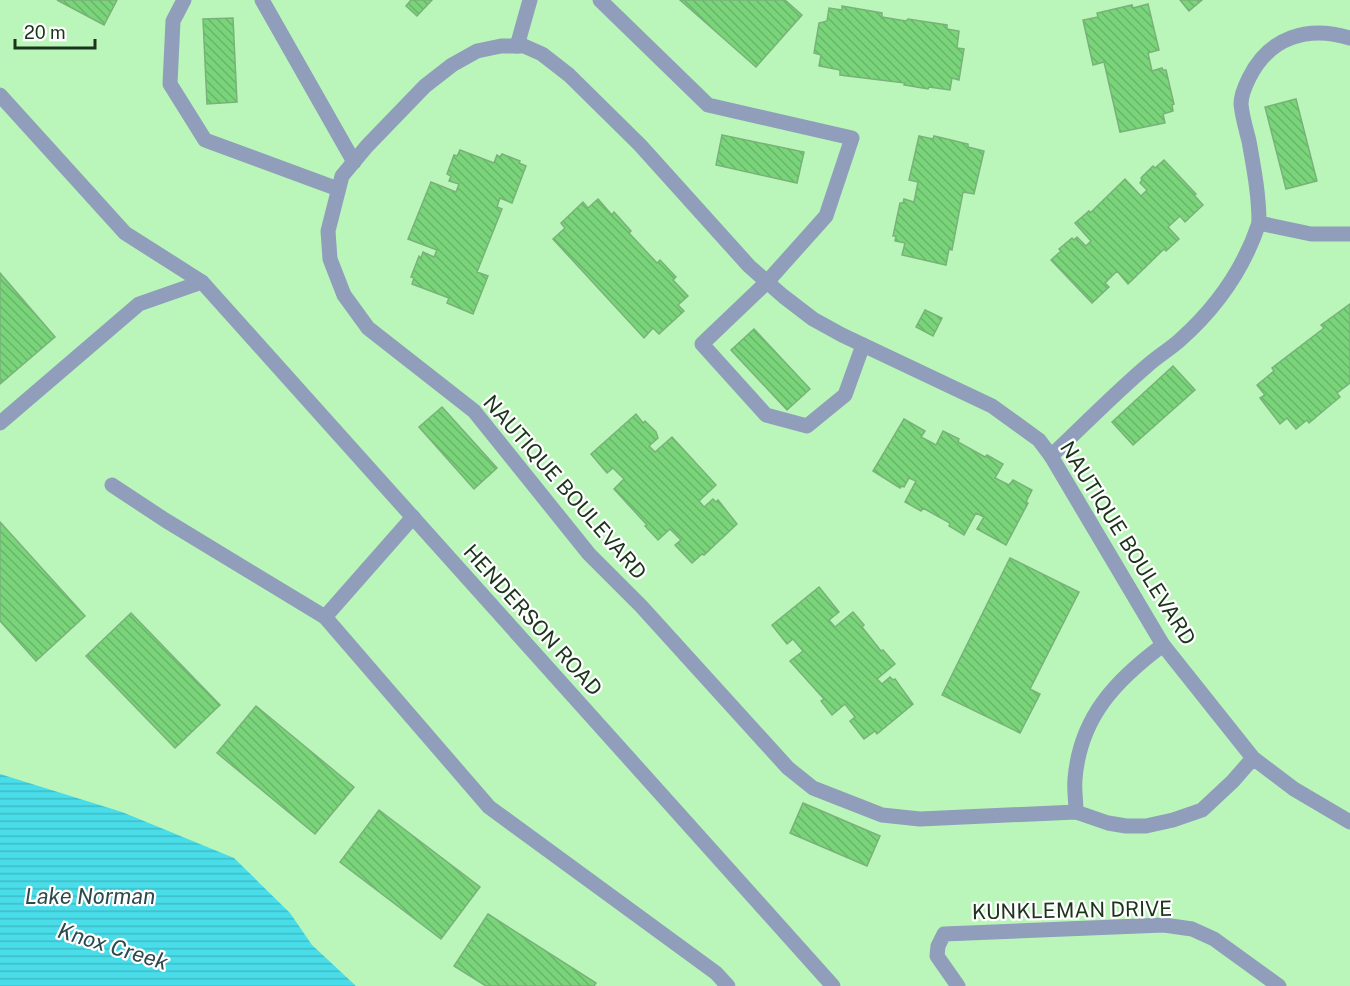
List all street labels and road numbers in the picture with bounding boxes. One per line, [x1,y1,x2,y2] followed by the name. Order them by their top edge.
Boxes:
[478,390,652,584] street label: NAUTIQUE BOULEVARD
[1055,436,1201,650] street label: NAUTIQUE BOULEVARD
[459,539,607,701] street label: HENDERSON ROAD
[972,896,1172,924] street label: KUNKLEMAN DRIVE

